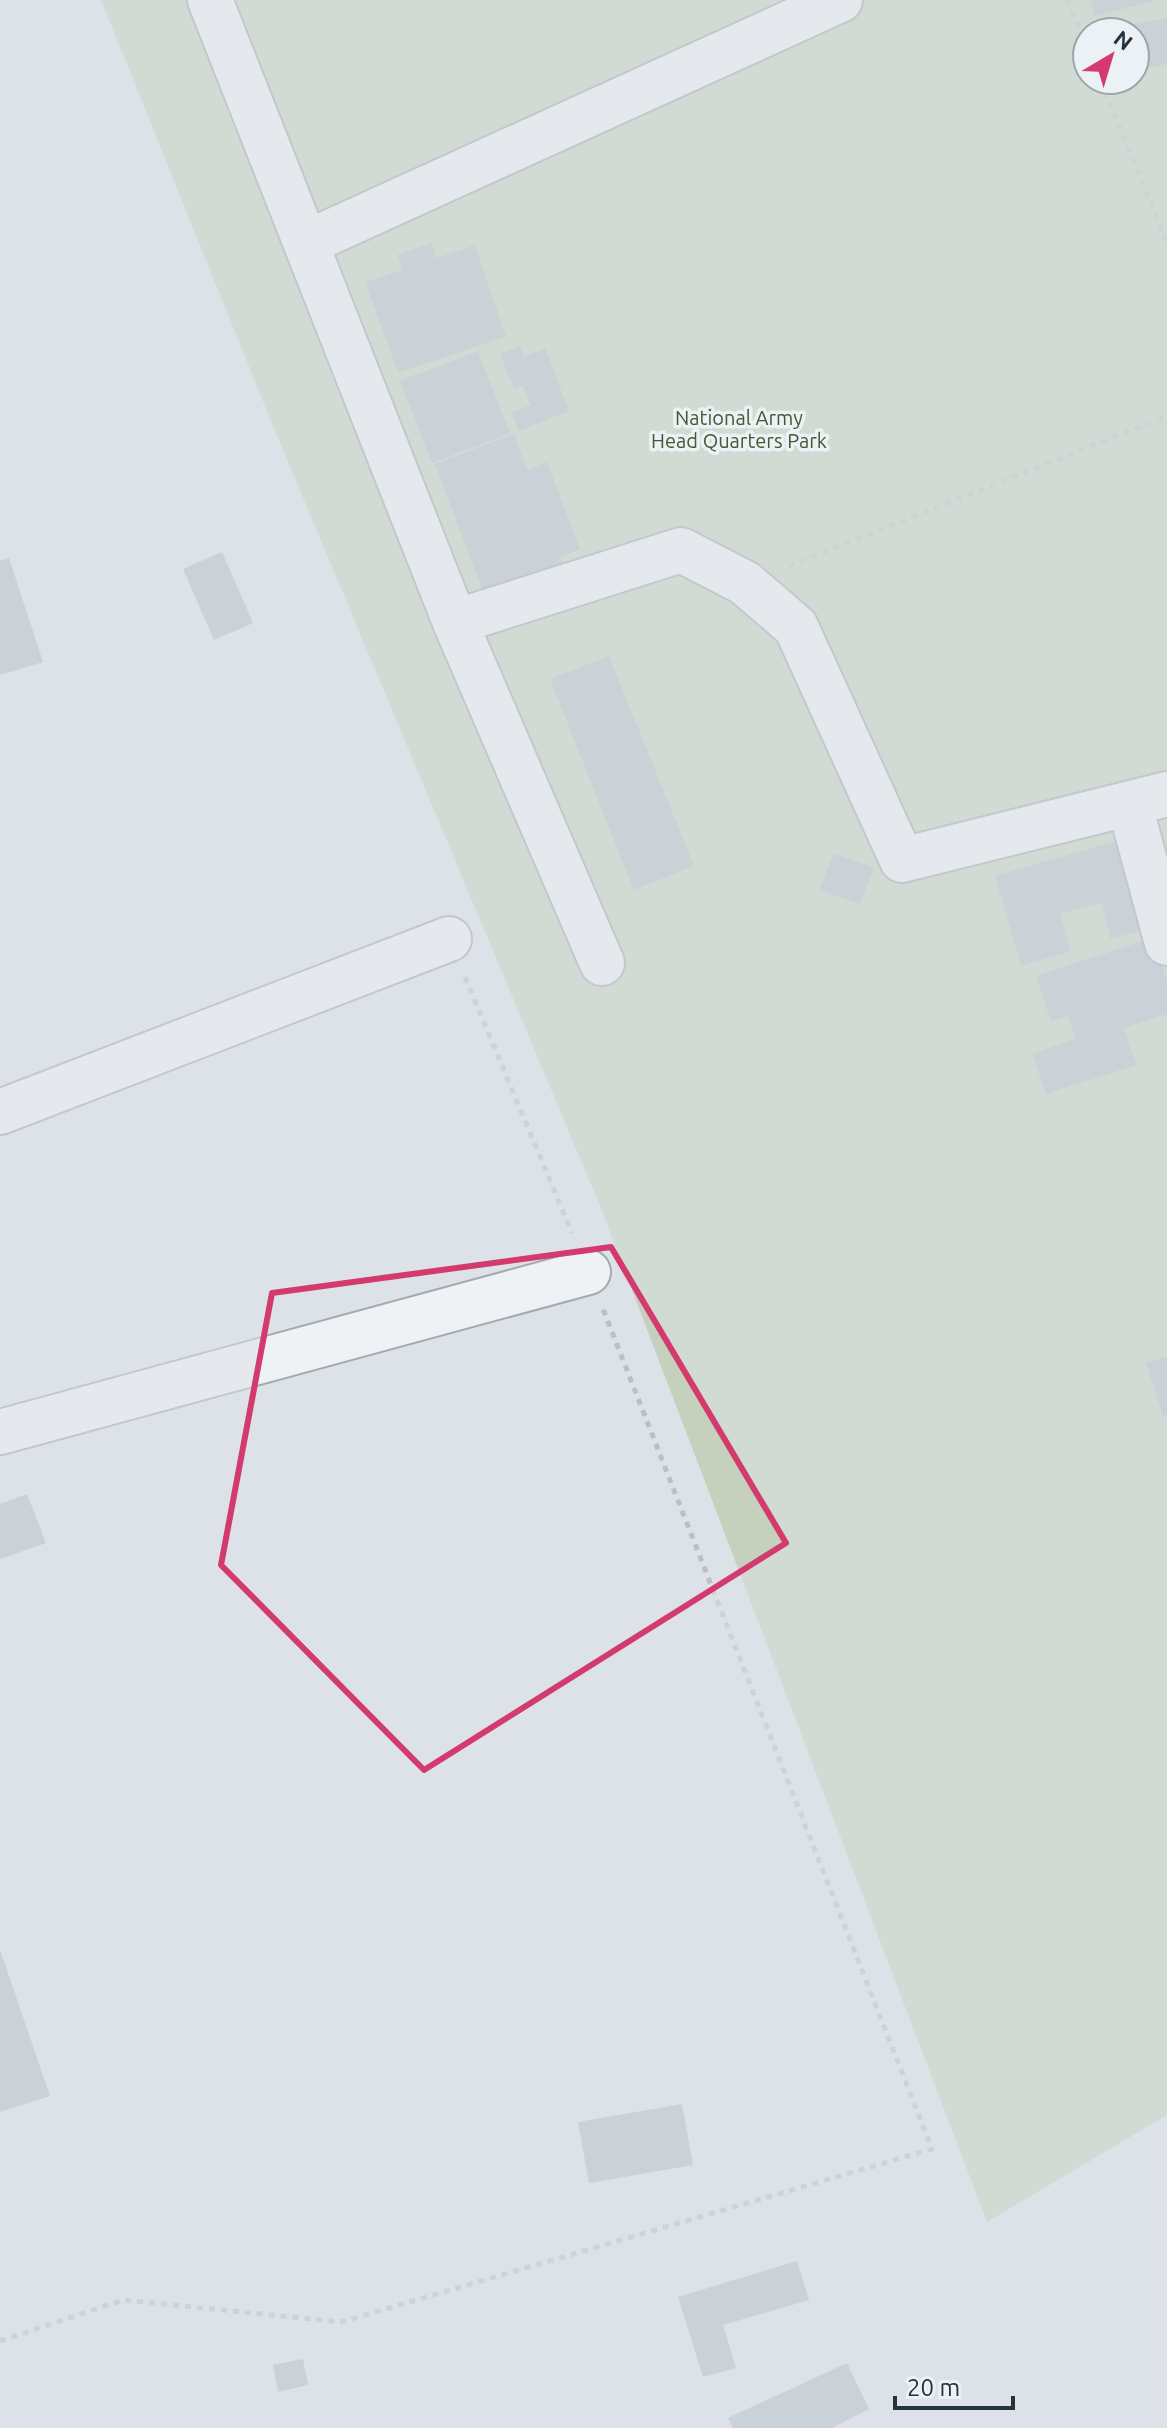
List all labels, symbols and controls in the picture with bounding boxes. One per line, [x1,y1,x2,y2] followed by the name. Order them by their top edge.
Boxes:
[1071,16,1151,96] north arrow
[1109,25,1138,55] text: N
[651,406,827,452] park label: National Army Head Quarters Park
[895,2360,1013,2410] scale bar
[907,2374,960,2401] text: 20 m

